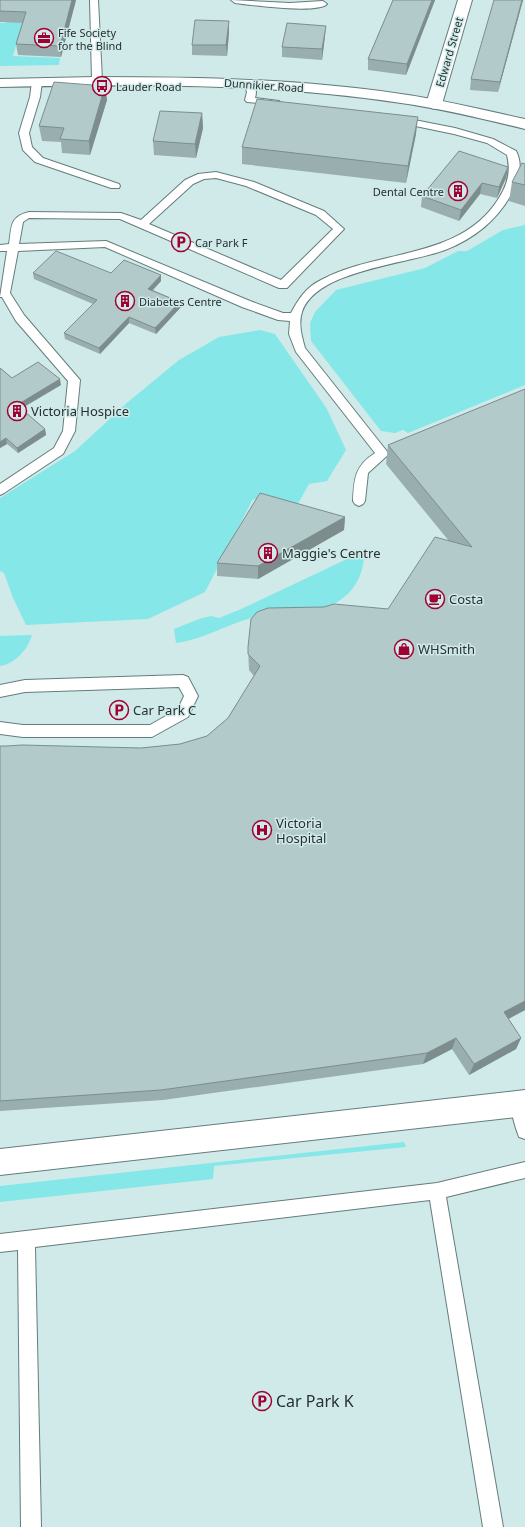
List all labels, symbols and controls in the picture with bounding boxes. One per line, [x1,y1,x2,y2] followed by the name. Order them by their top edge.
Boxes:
[432,15,466,89] street label: Edward Street
[58,25,122,53] place label: Fife Society for the Blind
[33,27,55,49] office icon: Fife Society for the Blind
[91,75,113,97] bus stop icon: Lauder Road
[224,75,304,95] street label: Dunnikier Road
[116,79,182,94] place label: Lauder Road
[447,180,469,202] building icon: Dental Centre
[373,184,444,199] place label: Dental Centre
[170,231,192,253] parking icon: Car Park F
[195,235,248,250] place label: Car Park F
[114,290,136,312] building icon: Diabetes Centre
[139,294,222,309] place label: Diabetes Centre
[6,400,28,422] building icon: Victoria Hospice
[31,402,129,420] place label: Victoria Hospice
[257,542,279,564] building icon: Maggie's Centre
[282,544,381,562] place label: Maggie's Centre
[424,588,446,610] cafe icon: Costa
[449,590,483,608] place label: Costa
[393,638,415,660] shop icon: WHSmith
[418,640,475,658] place label: WHSmith
[108,699,130,721] parking icon: Car Park C
[133,701,196,719] place label: Car Park C
[276,814,326,847] place label: Victoria Hospital
[251,819,273,841] hospital icon: Victoria Hospital
[251,1390,273,1412] parking icon: Car Park K
[276,1390,354,1412] place label: Car Park K

